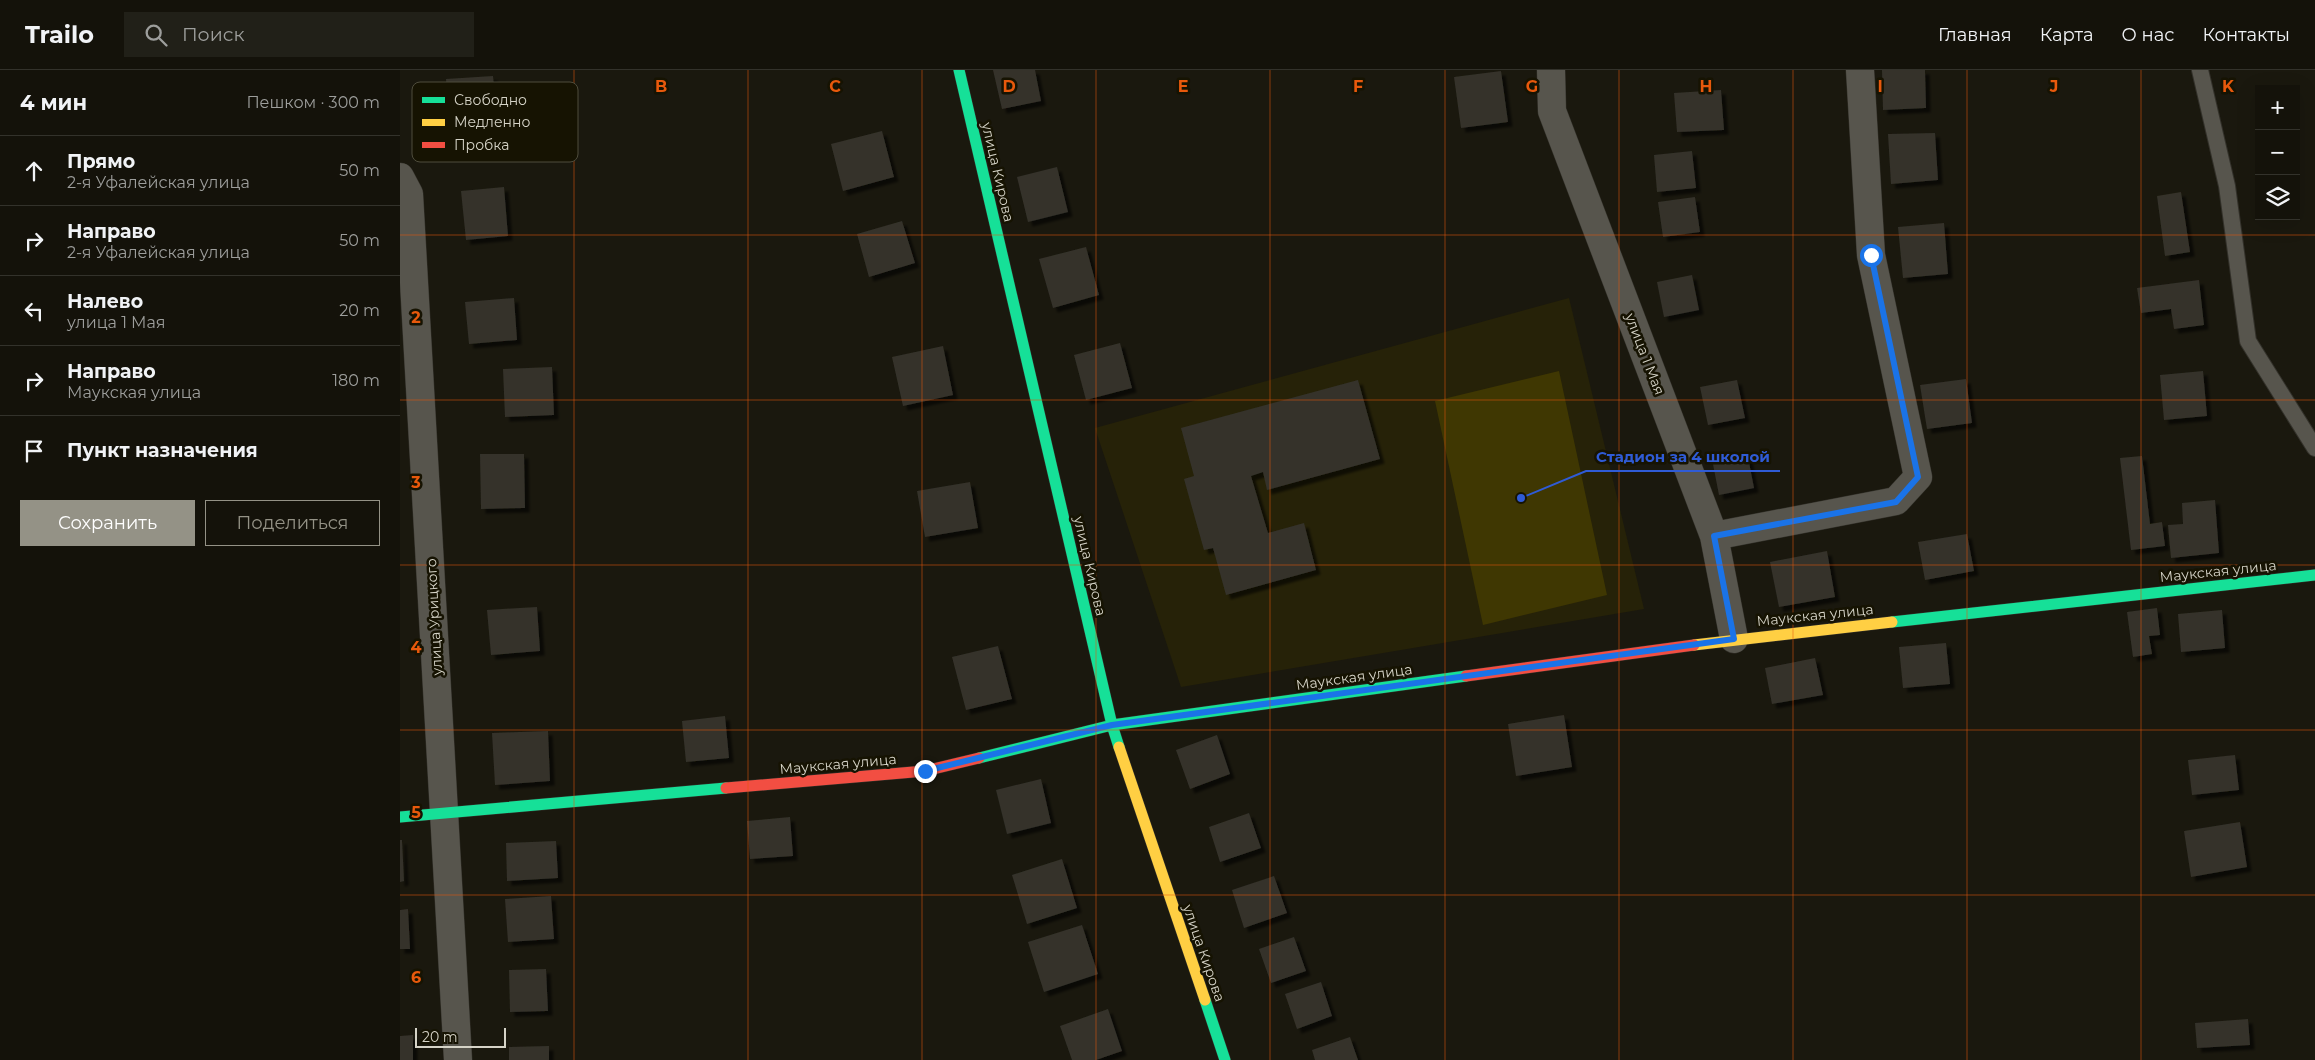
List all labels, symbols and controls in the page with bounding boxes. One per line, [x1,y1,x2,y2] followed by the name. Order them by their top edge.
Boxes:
[124,12,474,57] search box
[25,20,94,49] text: Trailo
[142,21,170,49] icon: search
[182,23,245,46] text: Поиск
[1938,24,2012,46] text: Главная
[2040,24,2094,46] text: Карта
[2122,24,2174,46] text: О нас
[2202,24,2290,46] text: Контакты
[655,77,667,96] text: B
[829,77,841,96] text: C
[1002,77,1016,96] text: D
[1178,77,1188,96] text: E
[1353,77,1363,96] text: F
[1526,77,1538,96] text: G
[1700,77,1712,96] text: H
[1877,77,1883,96] text: I
[2049,77,2058,96] text: J
[2222,77,2235,96] text: K
[412,82,578,162] legend
[2255,85,2300,220] map controls
[2255,85,2300,130] button: +
[20,90,87,115] text: 4 мин
[454,91,527,109] text: Свободно
[246,93,380,112] text: Пешком · 300 m
[454,113,530,131] text: Медленно
[978,119,1018,224] street label: улица Кирова
[2255,130,2300,175] button: −
[454,136,509,154] text: Пробка
[67,150,135,173] text: Прямо
[20,157,48,185] icon: ahead
[339,161,380,180] text: 50 m
[67,173,250,192] text: 2-я Уфалейская улица
[2255,175,2300,220] button: layers
[67,220,156,243] text: Направо
[20,227,48,255] icon: right
[339,231,380,250] text: 50 m
[67,243,250,262] text: 2-я Уфалейская улица
[1860,244,1883,267] route start
[67,290,143,313] text: Налево
[20,297,48,325] icon: left
[339,301,380,320] text: 20 m
[411,308,421,327] text: 2
[1621,310,1669,397] street label: улица 1 Мая
[67,313,166,332] text: улица 1 Мая
[67,360,156,383] text: Направо
[20,367,48,395] icon: right
[332,371,380,390] text: 180 m
[67,383,201,402] text: Маукская улица
[20,437,48,465] icon: arrive
[67,439,258,462] text: Пункт назначения
[1586,441,1780,471] callout: Стадион за 4 школой
[1596,447,1770,466] text: Стадион за 4 школой
[410,473,421,492] text: 3
[20,500,195,546] button: Сохранить
[205,500,380,546] button: Поделиться
[1070,513,1110,618] street label: улица Кирова
[2159,556,2277,586] street label: Маукская улица
[422,558,446,677] street label: улица Урицкого
[1756,600,1874,630] street label: Маукская улица
[410,638,422,657] text: 4
[1295,660,1413,694] street label: Маукская улица
[779,750,897,778] street label: Маукская улица
[914,760,937,783] route end
[411,803,421,822] text: 5
[1179,901,1229,1004] street label: улица Кирова
[411,968,421,987] text: 6
[415,1025,506,1048] scale bar
[422,1028,458,1046] text: 20 m

